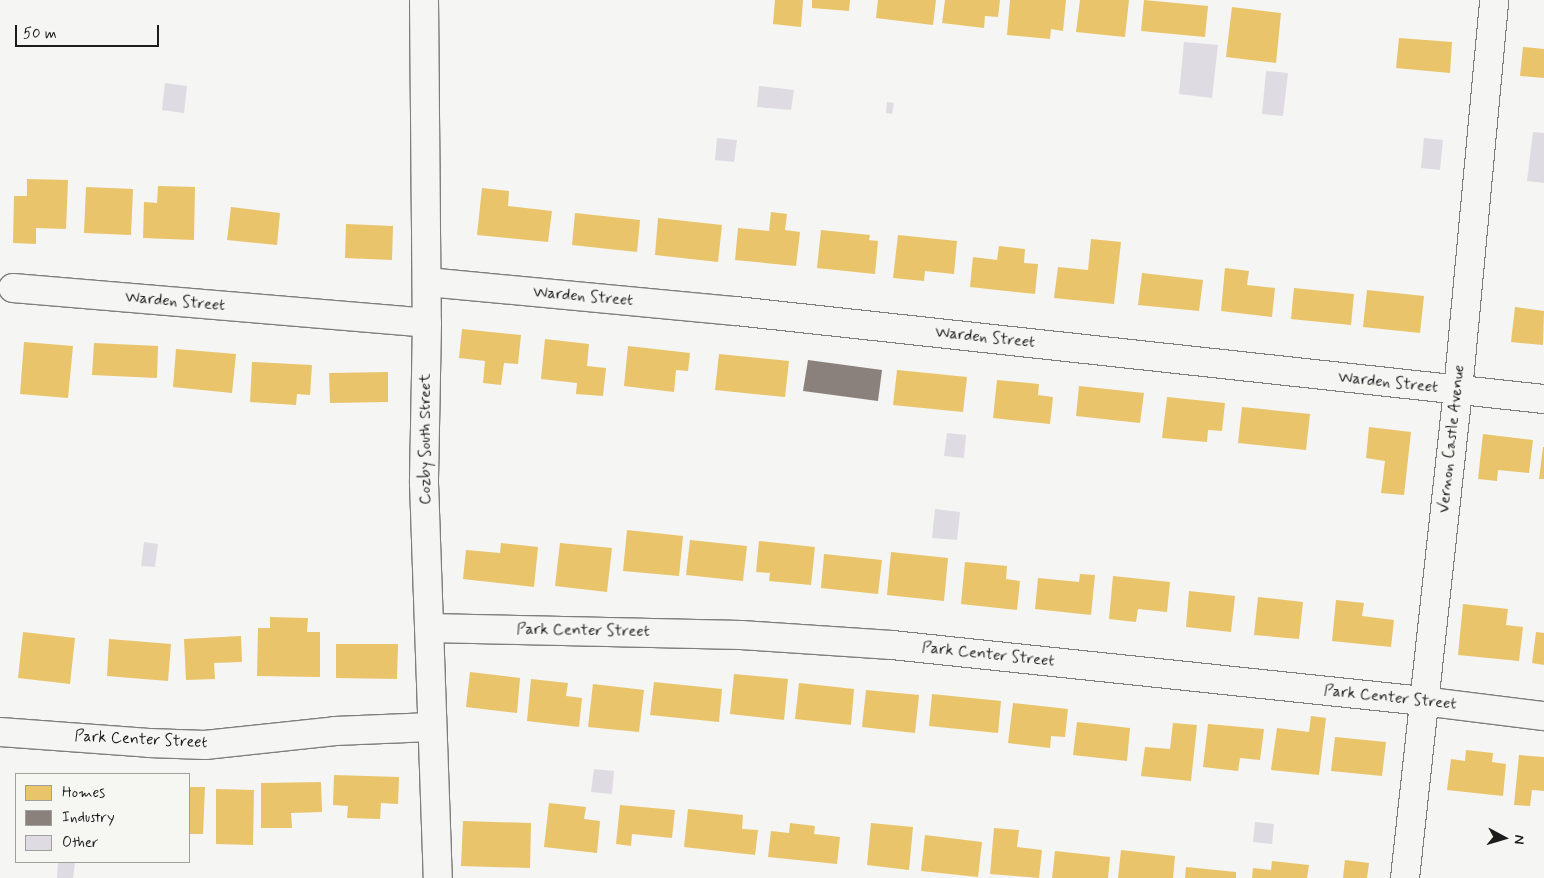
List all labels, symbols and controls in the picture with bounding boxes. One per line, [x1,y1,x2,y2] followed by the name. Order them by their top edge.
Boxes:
[18,15,161,47] scale bar
[23,24,57,44] text: 50 m
[531,283,635,311] street label: Warden Street
[123,288,227,316] street label: Warden Street
[933,323,1037,353] street label: Warden Street
[1435,363,1469,515] street label: Vernon Castle Avenue
[1336,368,1440,398] street label: Warden Street
[416,373,436,505] street label: Cozby South Street
[515,620,651,642] street label: Park Center Street
[919,638,1057,672] street label: Park Center Street
[1321,681,1459,715] street label: Park Center Street
[73,727,209,753] street label: Park Center Street
[15,773,190,863] legend
[62,783,105,803] text: Homes
[62,808,115,828] text: Industry
[1479,813,1529,863] north arrow
[62,833,98,853] text: Other
[1509,834,1528,845] text: N

